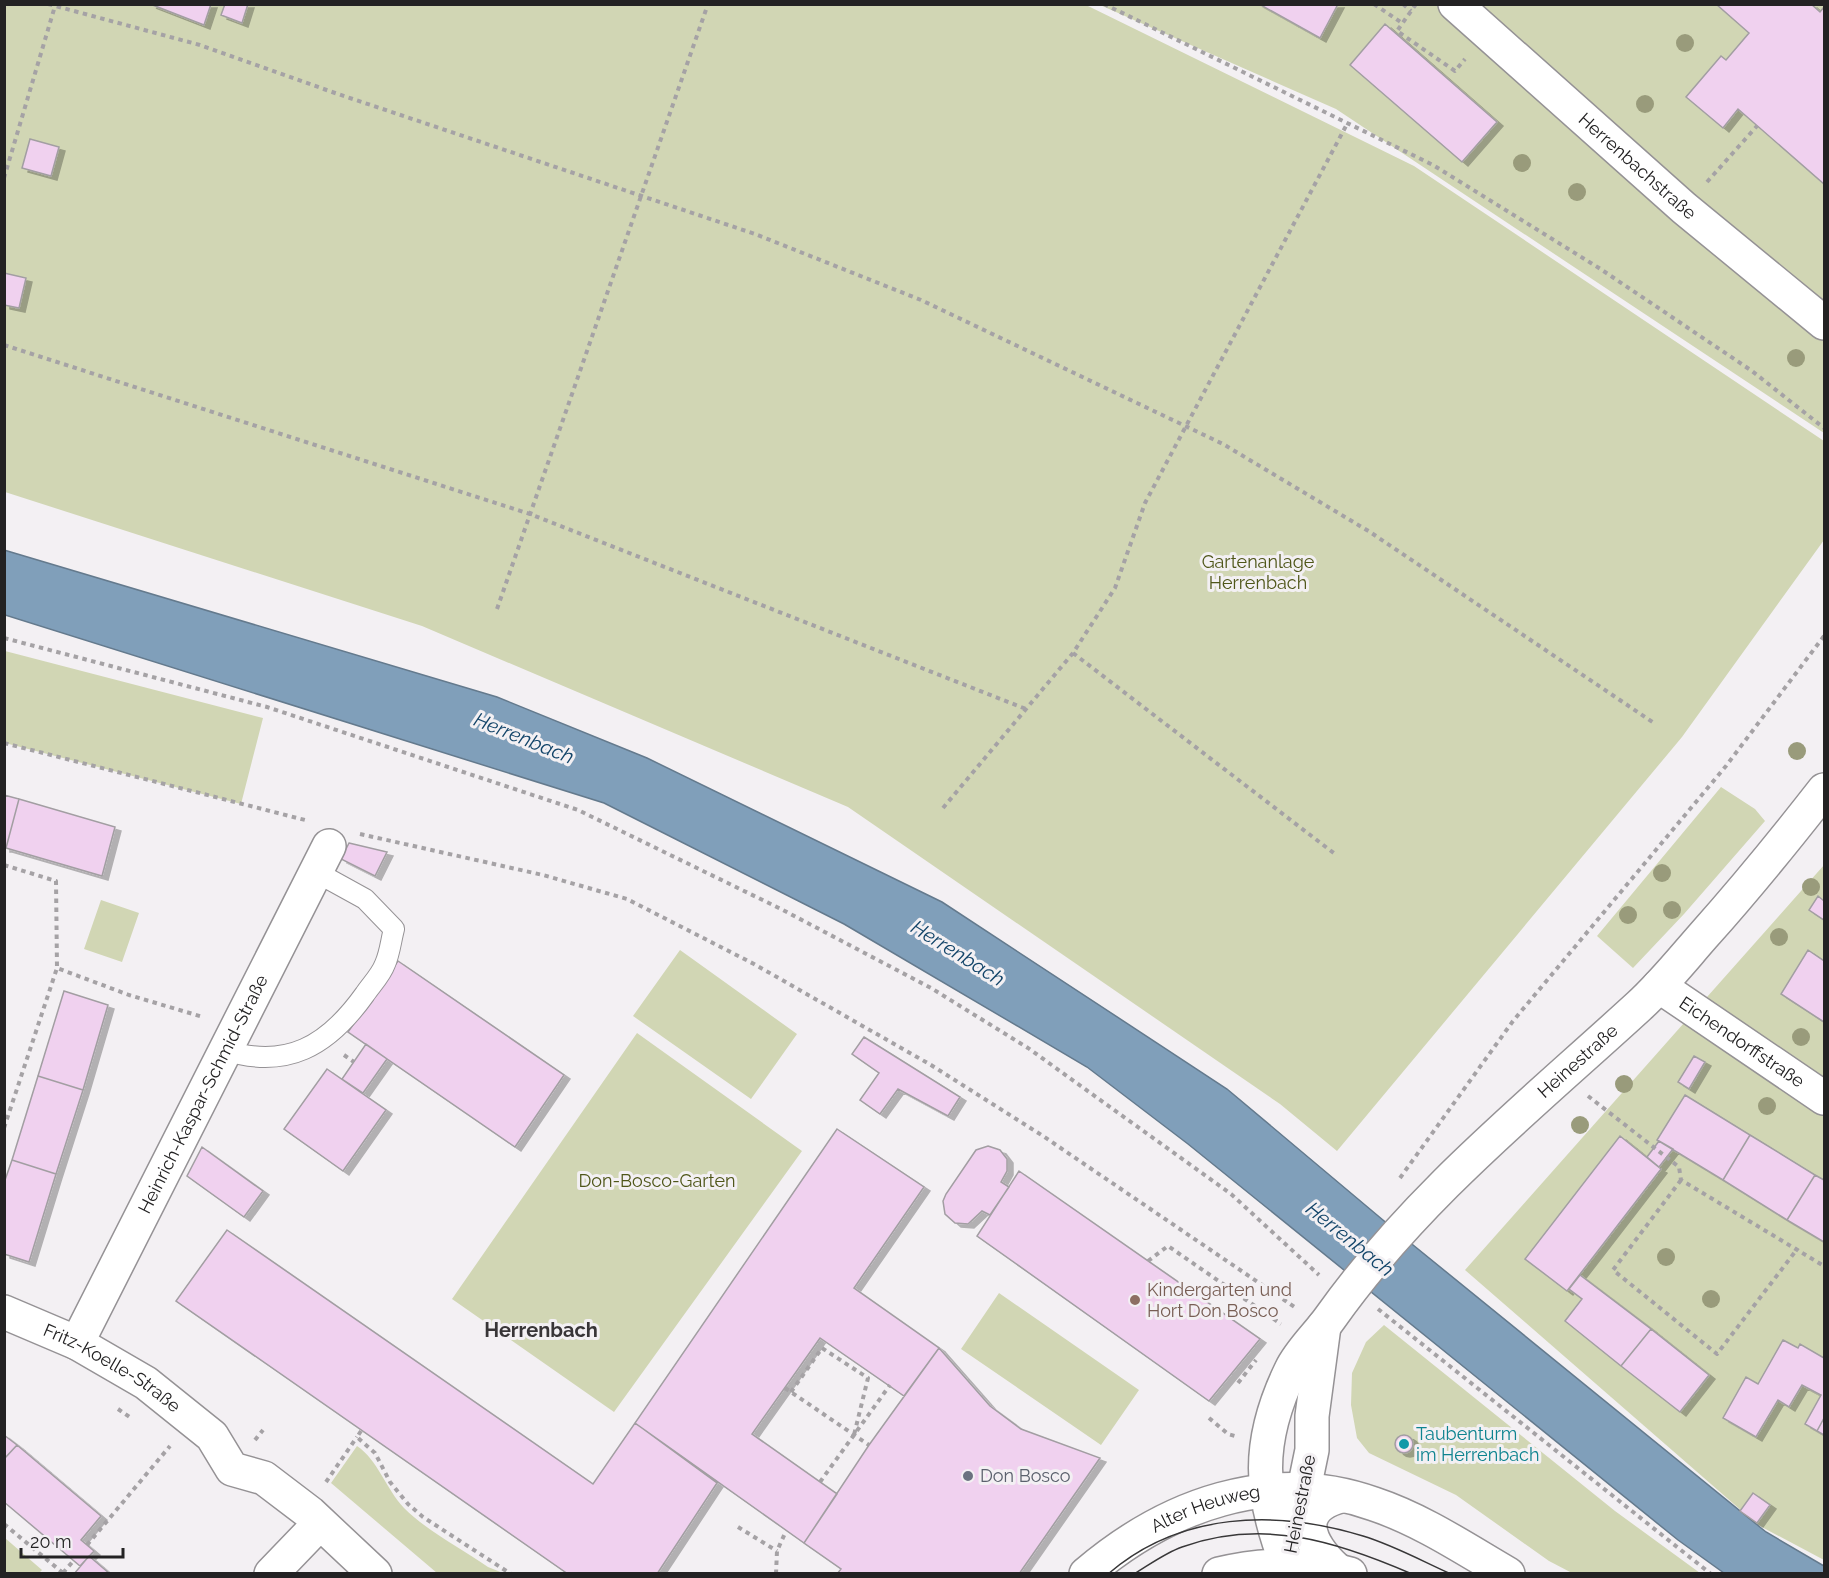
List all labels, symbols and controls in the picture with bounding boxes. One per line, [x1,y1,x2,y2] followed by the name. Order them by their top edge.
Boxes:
[1575,108,1701,224] street label: Herrenbachstraße
[1202,551,1315,593] park label: Gartenanlage Herrenbach
[471,707,577,769] water label: Herrenbach
[907,915,1009,991] water label: Herrenbach
[133,971,272,1217] street label: Heinrich-Kaspar-Schmid-Straße
[1676,992,1809,1092] street label: Eichendorffstraße
[1533,1019,1622,1102] street label: Heinestraße
[578,1170,736,1191] park label: Don-Bosco-Garten
[1301,1196,1399,1282] water label: Herrenbach
[1147,1279,1292,1321] place label: Kindergarten und Hort Don Bosco
[1128,1293,1142,1307] marker: Kindergarten und Hort Don Bosco
[484,1318,598,1342] district label: Herrenbach
[41,1319,185,1417] street label: Fritz-Koelle-Straße
[1416,1423,1539,1465] place label: Taubenturm im Herrenbach
[1397,1437,1411,1451] marker: Taubenturm im Herrenbach
[1280,1452,1319,1555] street label: Heinestraße
[980,1465,1071,1486] place label: Don Bosco
[961,1469,975,1483] marker: Don Bosco
[1147,1481,1261,1537] street label: Alter Heuweg
[21,1521,123,1559] scale bar
[30,1531,72,1552] text: 20 m

